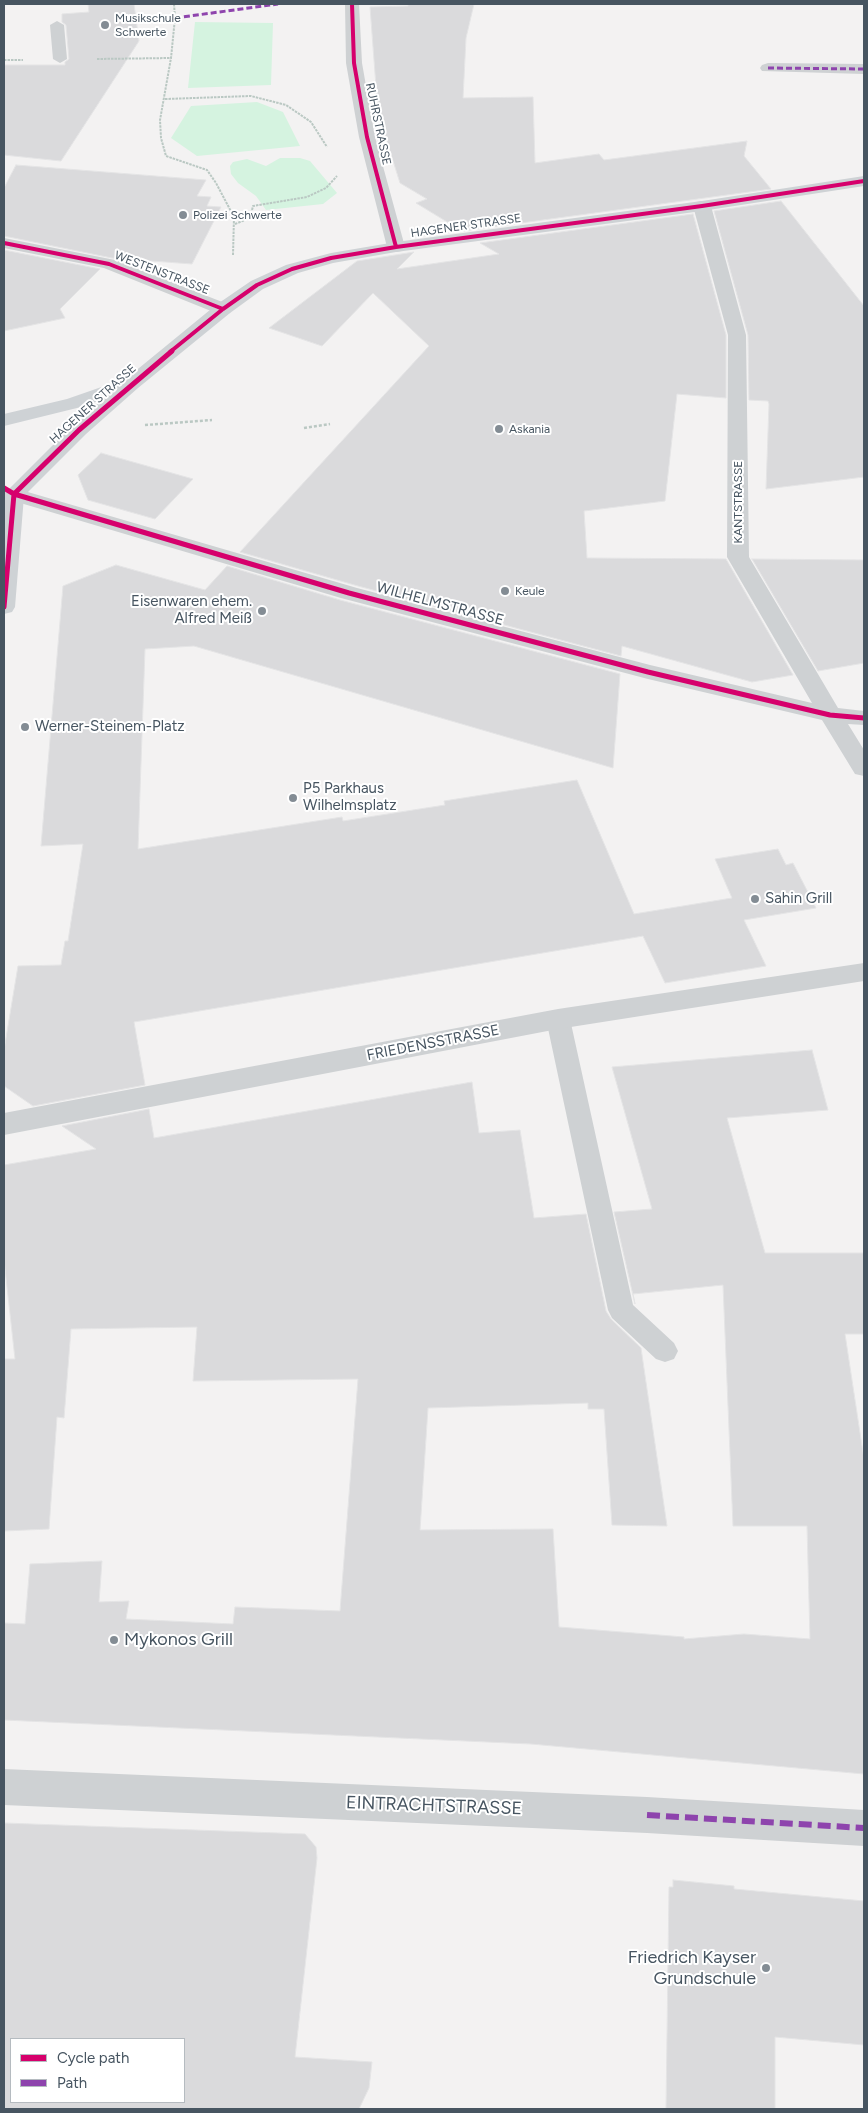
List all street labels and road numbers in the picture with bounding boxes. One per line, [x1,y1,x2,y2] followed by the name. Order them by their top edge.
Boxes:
[362,81,394,167] street label: RUHRSTRASSE
[410,211,522,241] street label: HAGENER STRASSE
[113,248,211,298] street label: WESTENSTRASSE
[47,361,139,447] street label: HAGENER STRASSE
[731,461,745,543] street label: KANTSTRASSE
[374,578,506,630] street label: WILHELMSTRASSE
[365,1021,501,1065] street label: FRIEDENSSTRASSE
[346,1792,522,1820] street label: EINTRACHTSTRASSE

